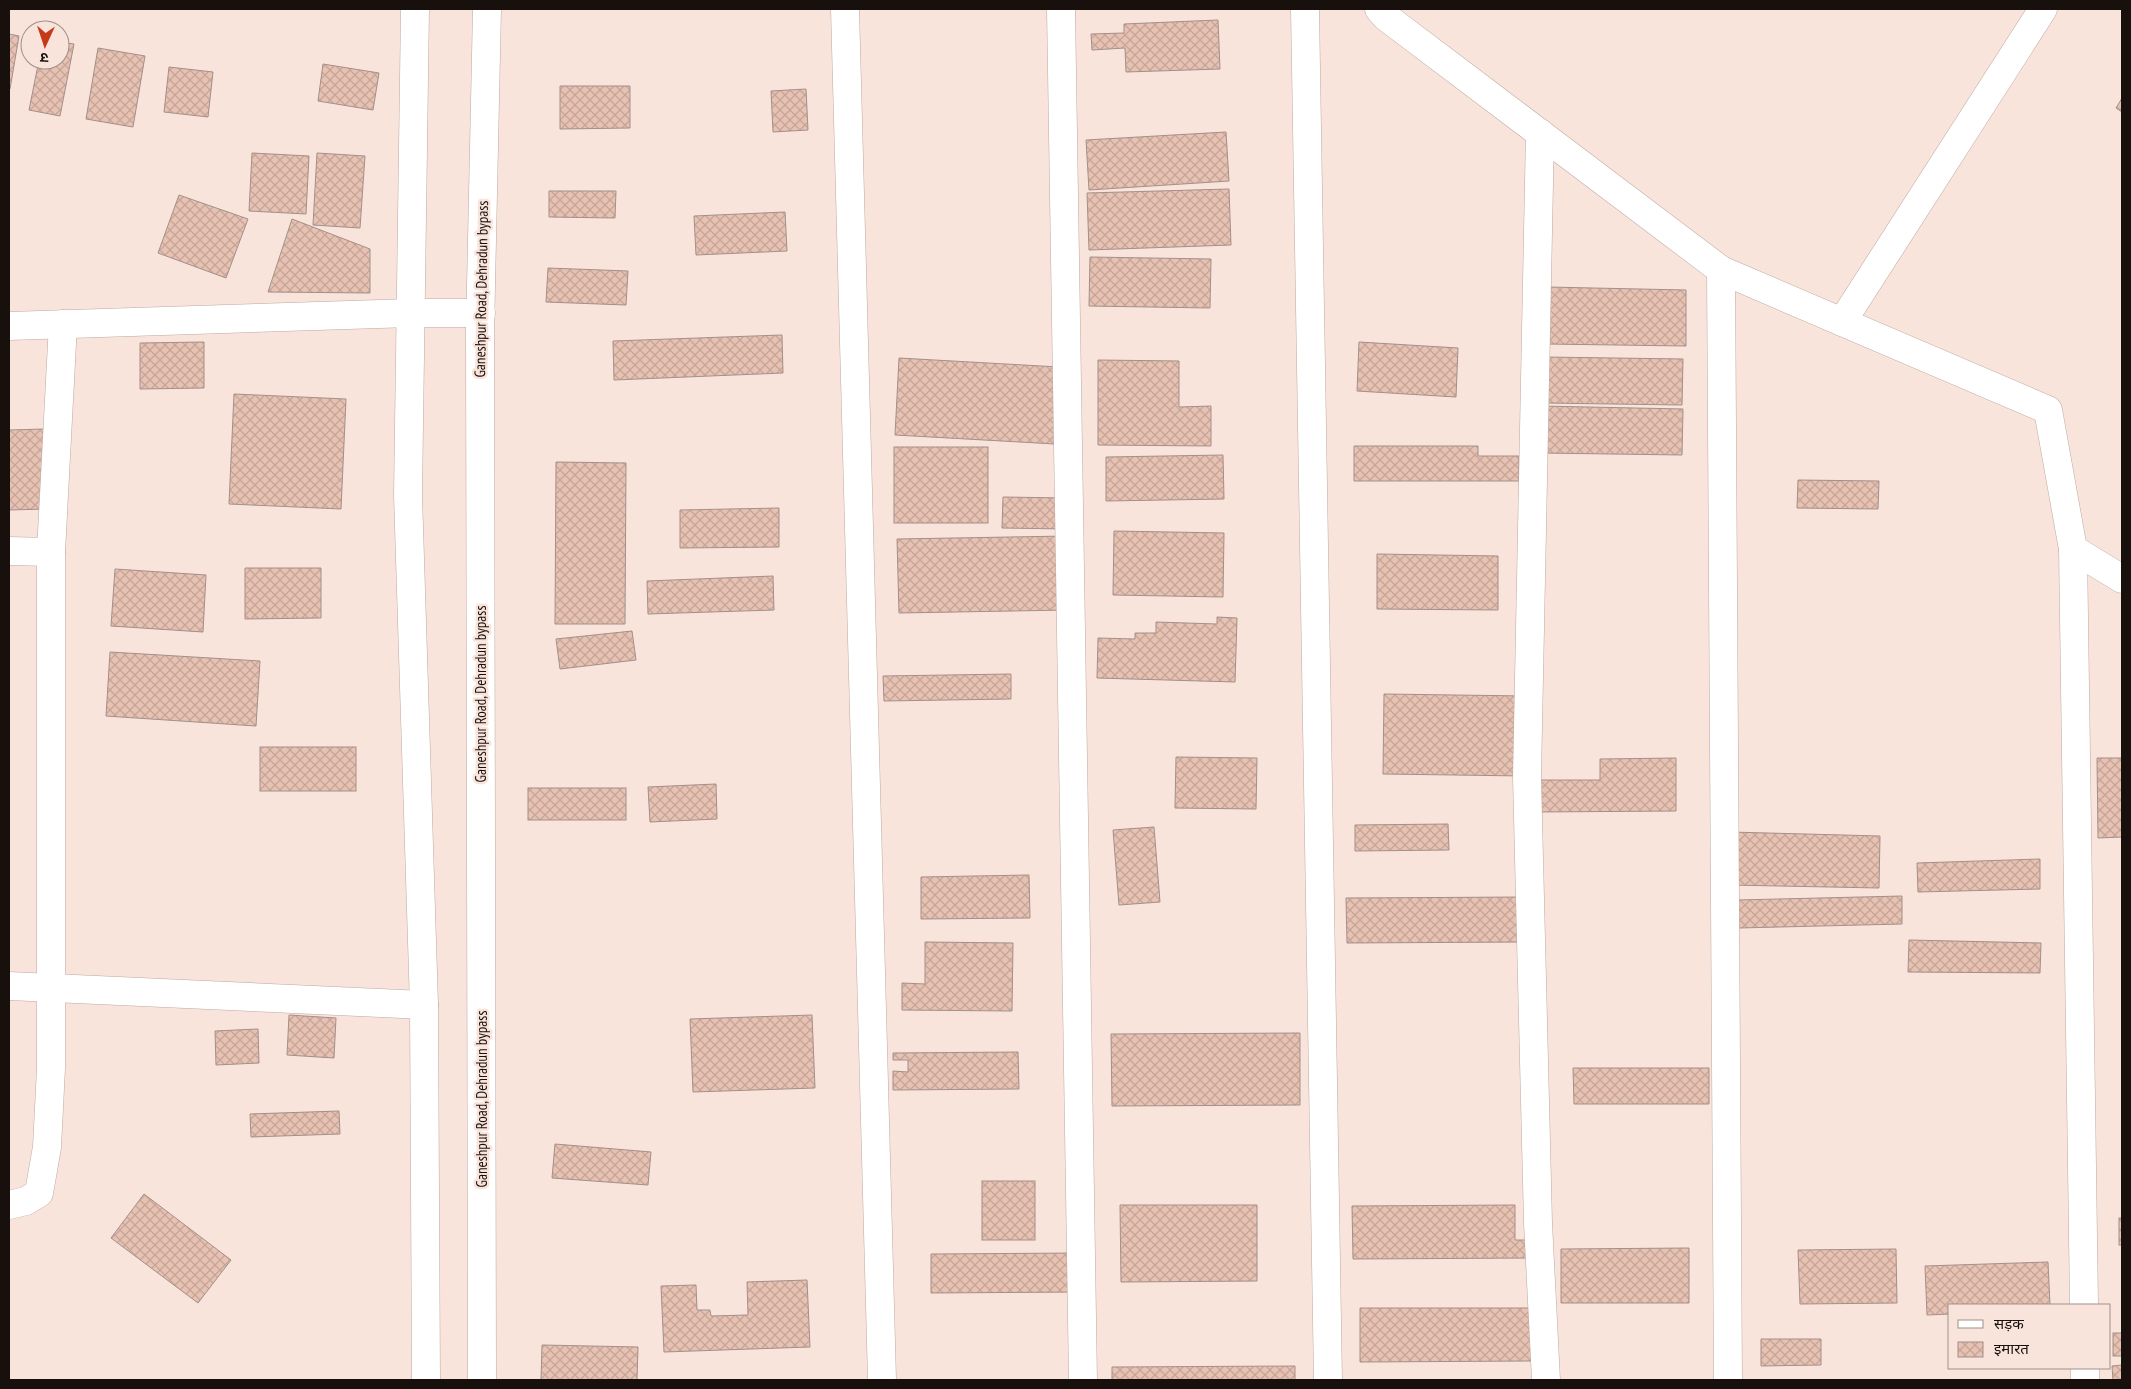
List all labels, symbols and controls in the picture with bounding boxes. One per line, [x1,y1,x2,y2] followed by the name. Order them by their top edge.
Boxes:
[20,20,70,70] north arrow
[39,49,49,67] text: उ
[470,200,492,378] street label: Ganeshpur Road, Dehradun bypass
[471,606,490,782] street label: Ganeshpur Road, Dehradun bypass
[472,1011,491,1187] street label: Ganeshpur Road, Dehradun bypass
[1948,1304,2111,1369] legend
[1994,1314,2024,1333] text: सड़क
[1994,1339,2029,1358] text: इमारत

